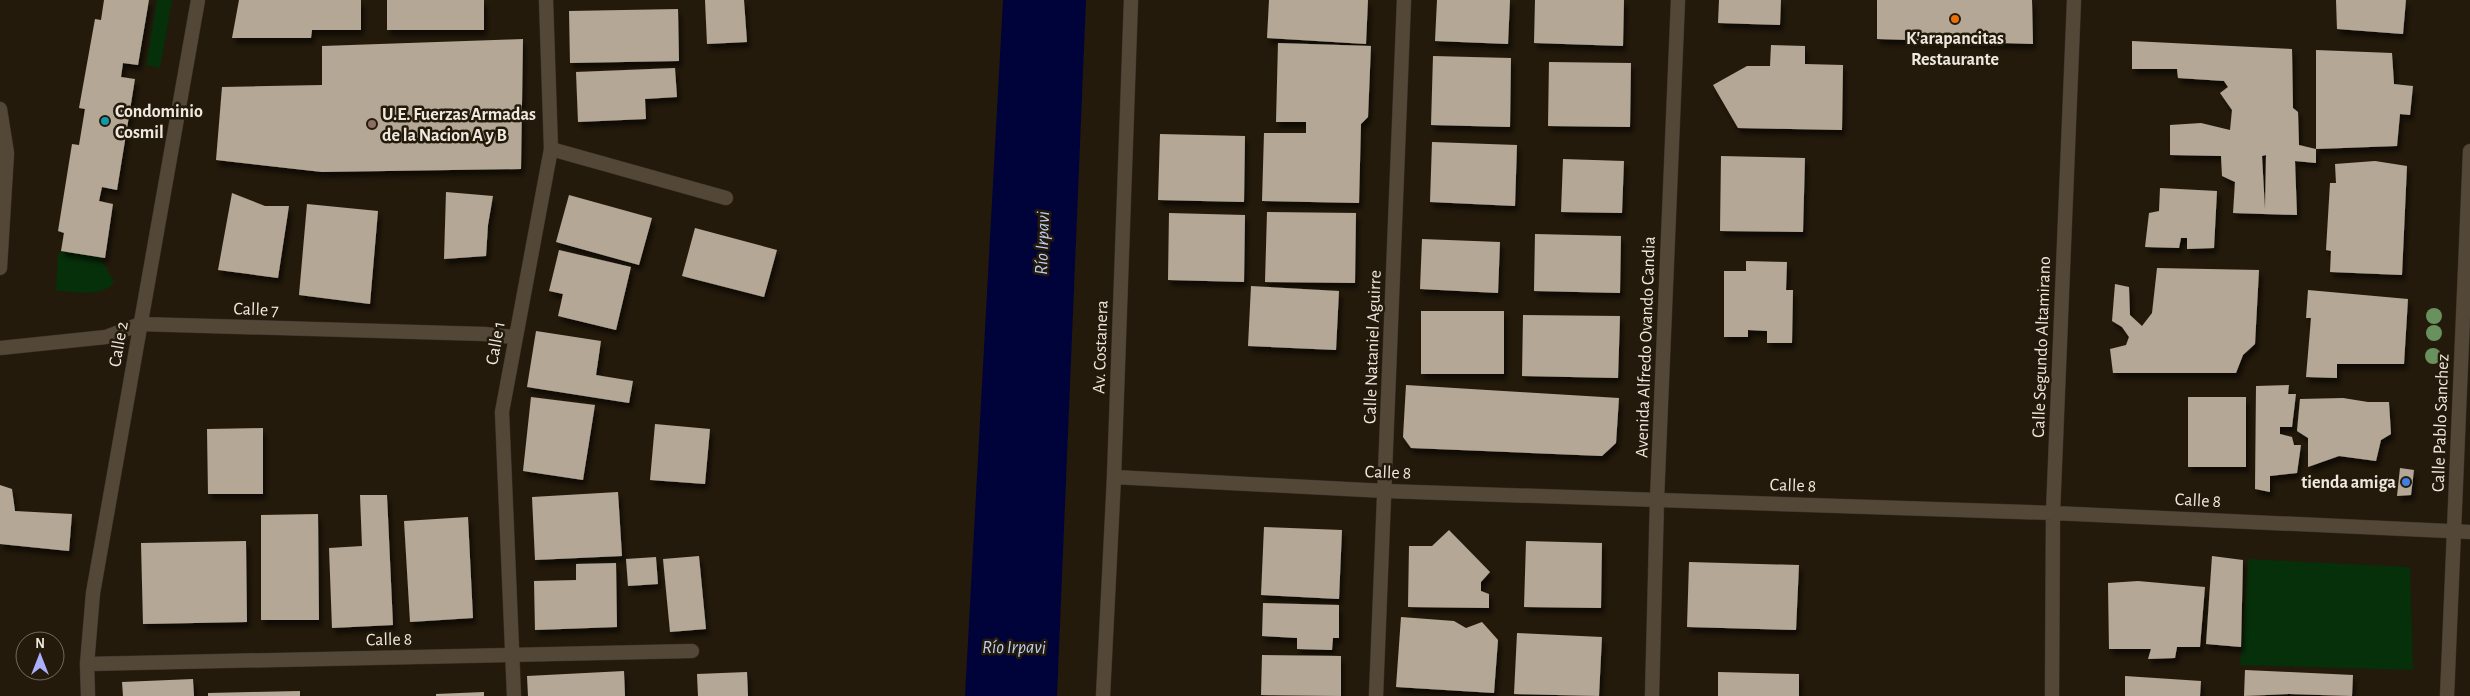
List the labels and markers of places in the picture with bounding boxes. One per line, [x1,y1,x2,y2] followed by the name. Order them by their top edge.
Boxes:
[1949,13,1961,25] marker: K'arapancitas Restaurante
[1906,30,2004,69] place label: K'arapancitas Restaurante
[115,103,203,142] place label: Condominio Cosmil
[382,106,536,145] place label: U.E. Fuerzas Armadas de la Nacion A y B
[99,115,111,127] marker: Condominio Cosmil
[366,118,378,130] marker: U.E. Fuerzas Armadas de la Nacion A y B
[2301,474,2396,492] place label: tienda amiga
[2400,476,2412,488] marker: tienda amiga

